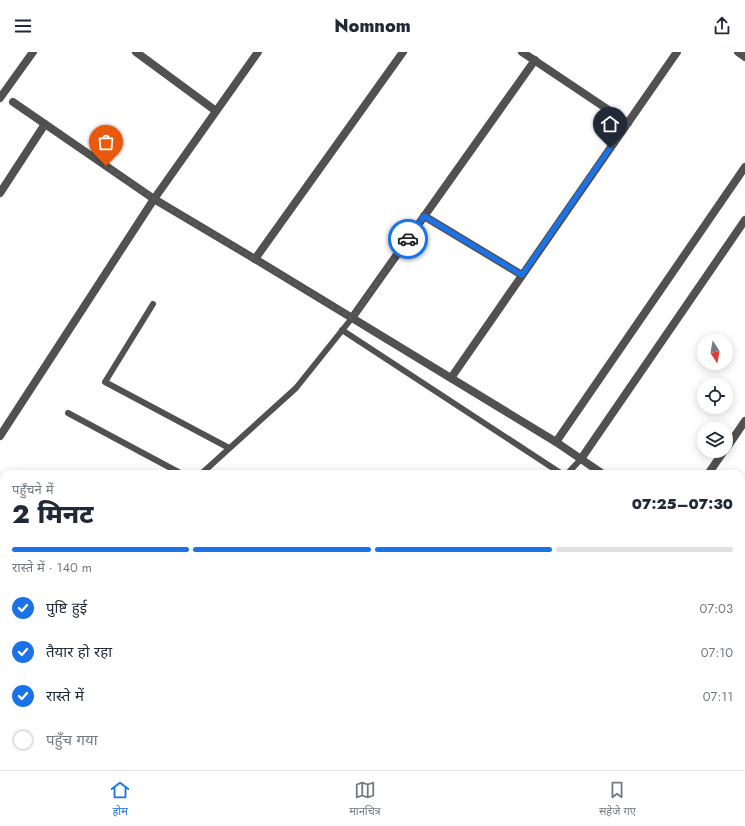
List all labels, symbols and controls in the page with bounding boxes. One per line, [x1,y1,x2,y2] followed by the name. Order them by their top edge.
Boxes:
[334,13,411,39] text: Nomnom
[12,15,34,37] icon: menu
[711,15,733,37] icon: share
[593,107,627,148] pin
[599,113,621,135] icon: home
[89,125,123,166] pin
[95,131,117,153] icon: bag
[388,219,428,259] courier
[397,228,419,250] icon: car
[697,334,733,370] north arrow
[697,334,733,458] map controls
[697,378,733,414] button: locate
[697,422,733,458] button: layers
[12,480,53,499] text: पहुँचने में
[632,493,733,515] text: 07:25–07:30
[12,495,94,533] text: 2 मिनट
[12,558,92,577] text: रास्ते में · 140 m
[12,597,34,619] icon: check
[46,597,87,619] text: पुष्टि हुई
[700,599,733,618] text: 07:03
[12,641,34,663] icon: check
[46,641,112,663] text: तैयार हो रहा
[701,643,733,662] text: 07:10
[12,685,34,707] icon: check
[46,685,84,707] text: रास्ते में
[703,687,733,706] text: 07:11
[46,729,98,751] text: पहुँच गया
[109,779,131,819] tab: होम
[349,779,381,819] tab: मानचित्र
[599,779,636,819] tab: सहेजे गए

